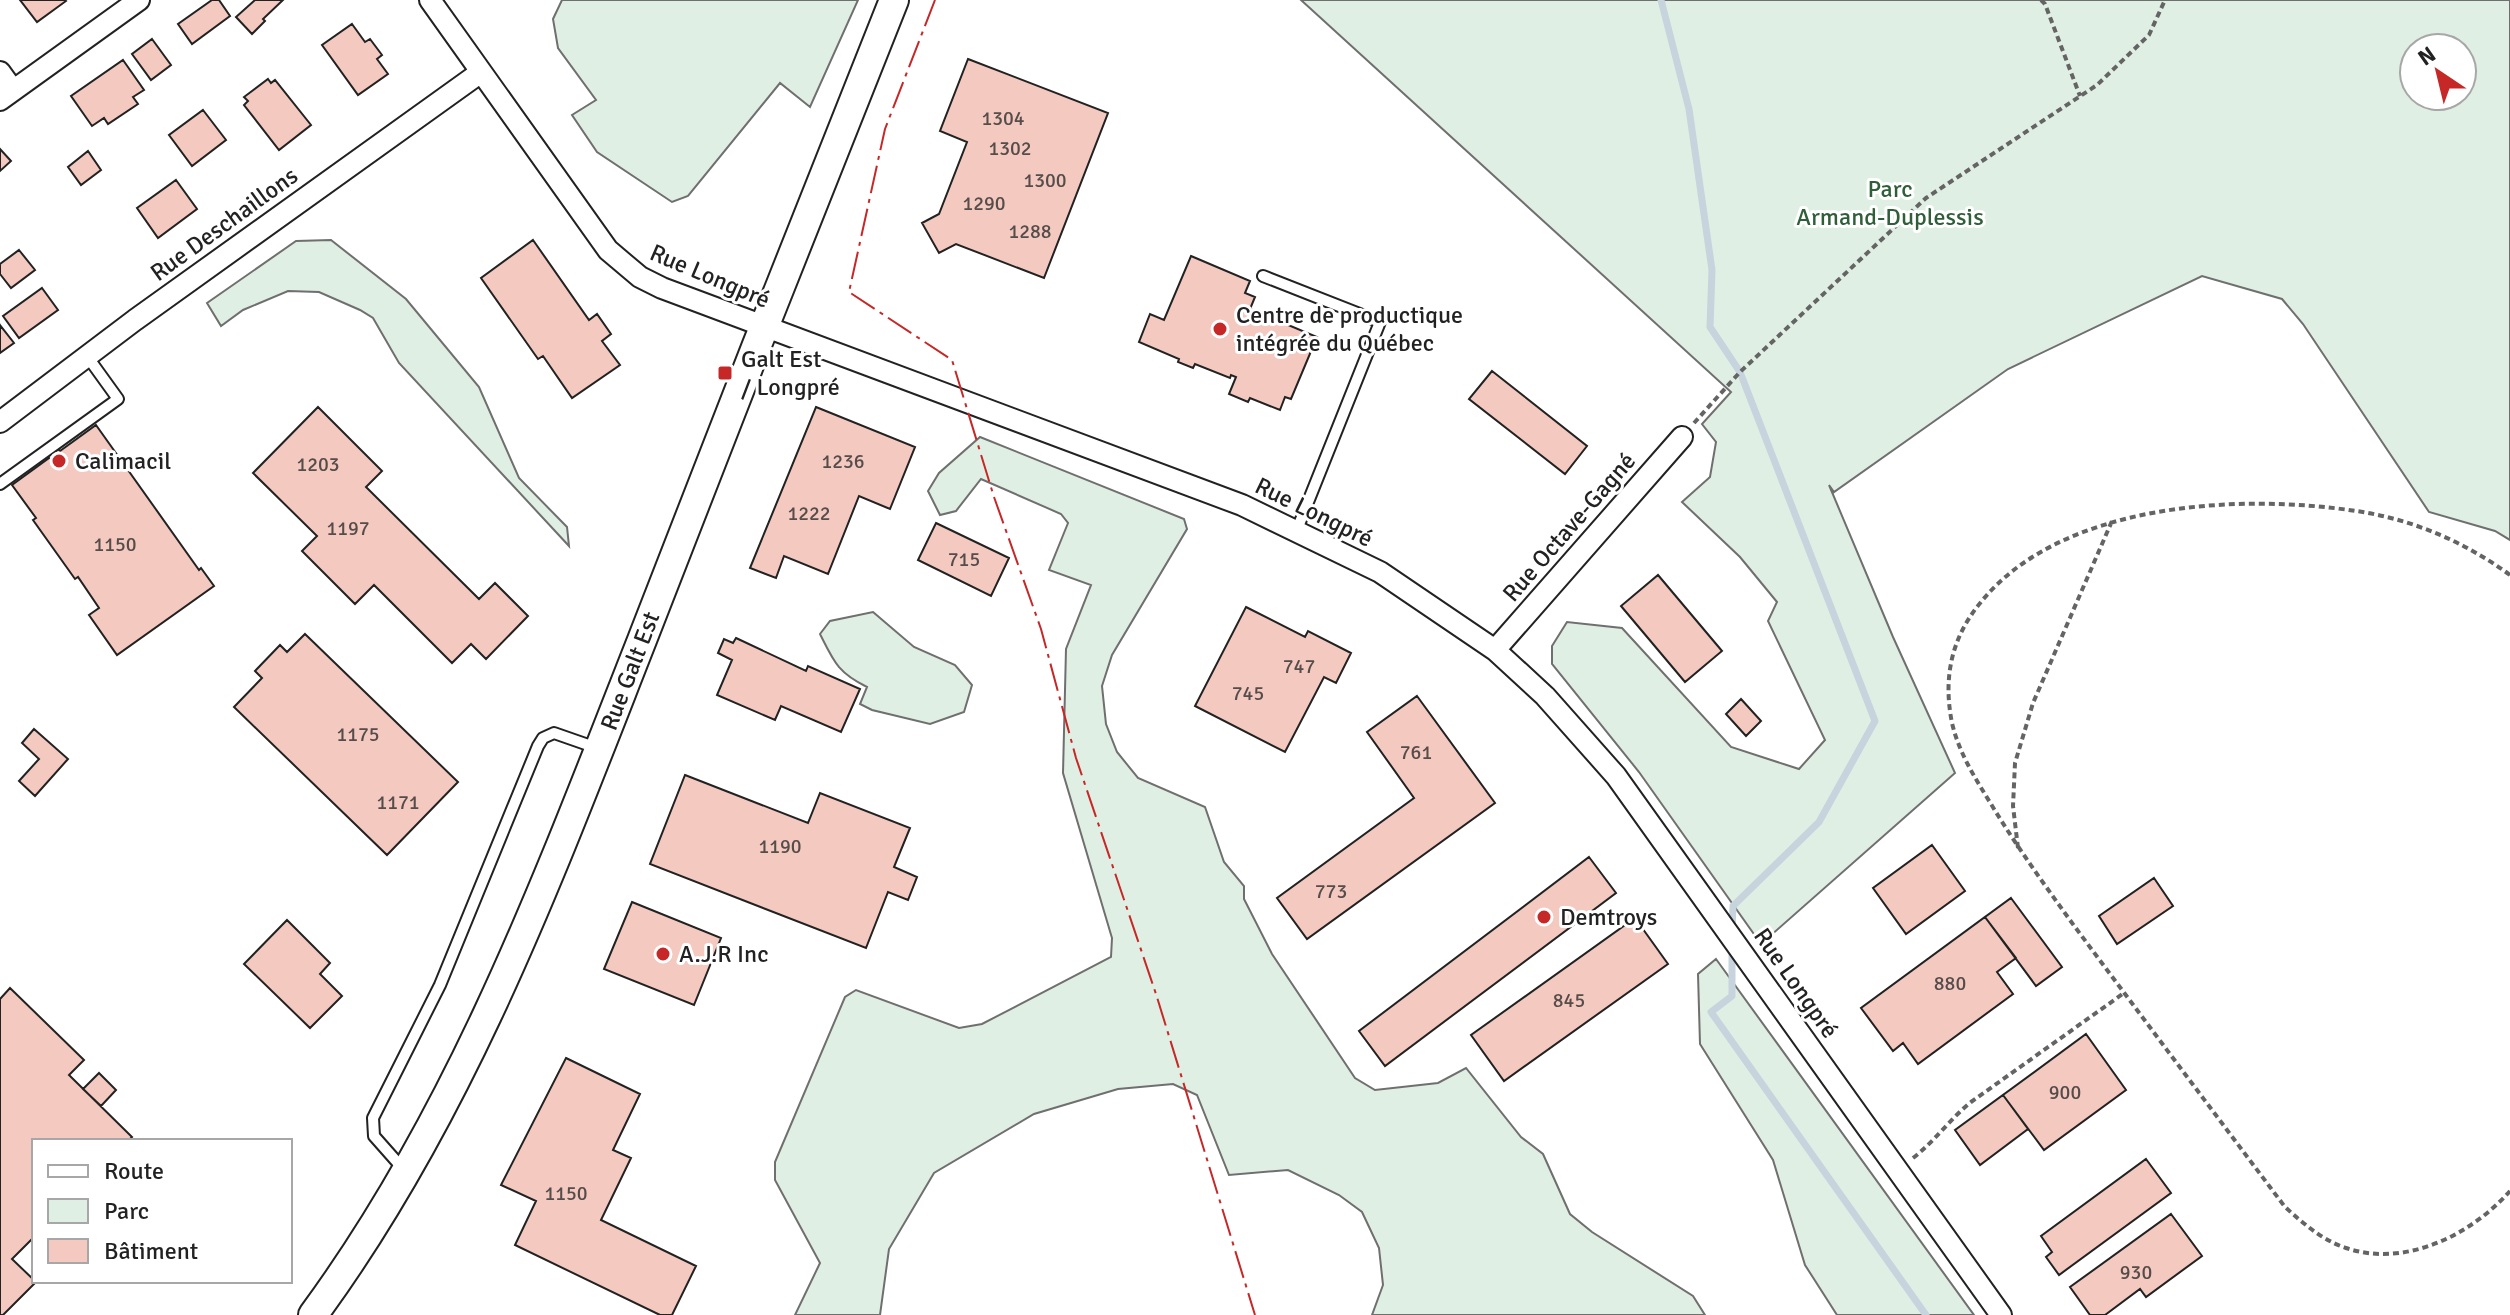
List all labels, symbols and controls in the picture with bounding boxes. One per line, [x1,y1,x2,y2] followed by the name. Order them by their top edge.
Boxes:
[2398,32,2478,112] north arrow
[2413,41,2441,71] text: N
[981,106,1025,131] house number: 1304
[988,136,1032,161] house number: 1302
[144,160,304,288] street label: Rue Deschaillons
[1023,168,1067,193] house number: 1300
[1796,174,1984,232] park label: Parc Armand-Duplessis
[962,191,1006,216] house number: 1290
[1008,219,1052,244] house number: 1288
[645,237,775,315] street label: Rue Longpré
[1236,300,1463,358] place label: Centre de productique intégrée du Québec
[1211,320,1229,338] marker: Centre de productique intégrée du Québec
[741,344,840,402] place label: Galt Est / Longpré
[716,364,734,382] marker: Galt Est / Longpré
[75,446,171,476] place label: Calimacil
[1496,446,1642,608] street label: Rue Octave-Gagné
[821,449,865,474] house number: 1236
[50,452,68,470] marker: Calimacil
[296,452,340,477] house number: 1203
[1250,471,1378,553] street label: Rue Longpré
[787,501,831,526] house number: 1222
[326,516,370,541] house number: 1197
[93,532,137,557] house number: 1150
[948,547,980,572] house number: 715
[594,607,666,735] street label: Rue Galt Est
[1283,654,1315,679] house number: 747
[1232,681,1264,706] house number: 745
[336,722,380,747] house number: 1175
[1400,740,1432,765] house number: 761
[376,790,420,815] house number: 1171
[758,834,802,859] house number: 1190
[1315,879,1347,904] house number: 773
[1560,902,1657,932] place label: Demtroys
[1535,908,1553,926] marker: Demtroys
[1747,922,1845,1044] street label: Rue Longpré
[679,939,769,969] place label: A.J.R Inc
[654,945,672,963] marker: A.J.R Inc
[1934,971,1966,996] house number: 880
[1553,988,1585,1013] house number: 845
[2049,1080,2081,1105] house number: 900
[32,1139,292,1283] legend
[104,1156,164,1186] text: Route
[544,1181,588,1206] house number: 1150
[104,1196,149,1226] text: Parc
[104,1236,198,1266] text: Bâtiment
[2120,1260,2152,1285] house number: 930

